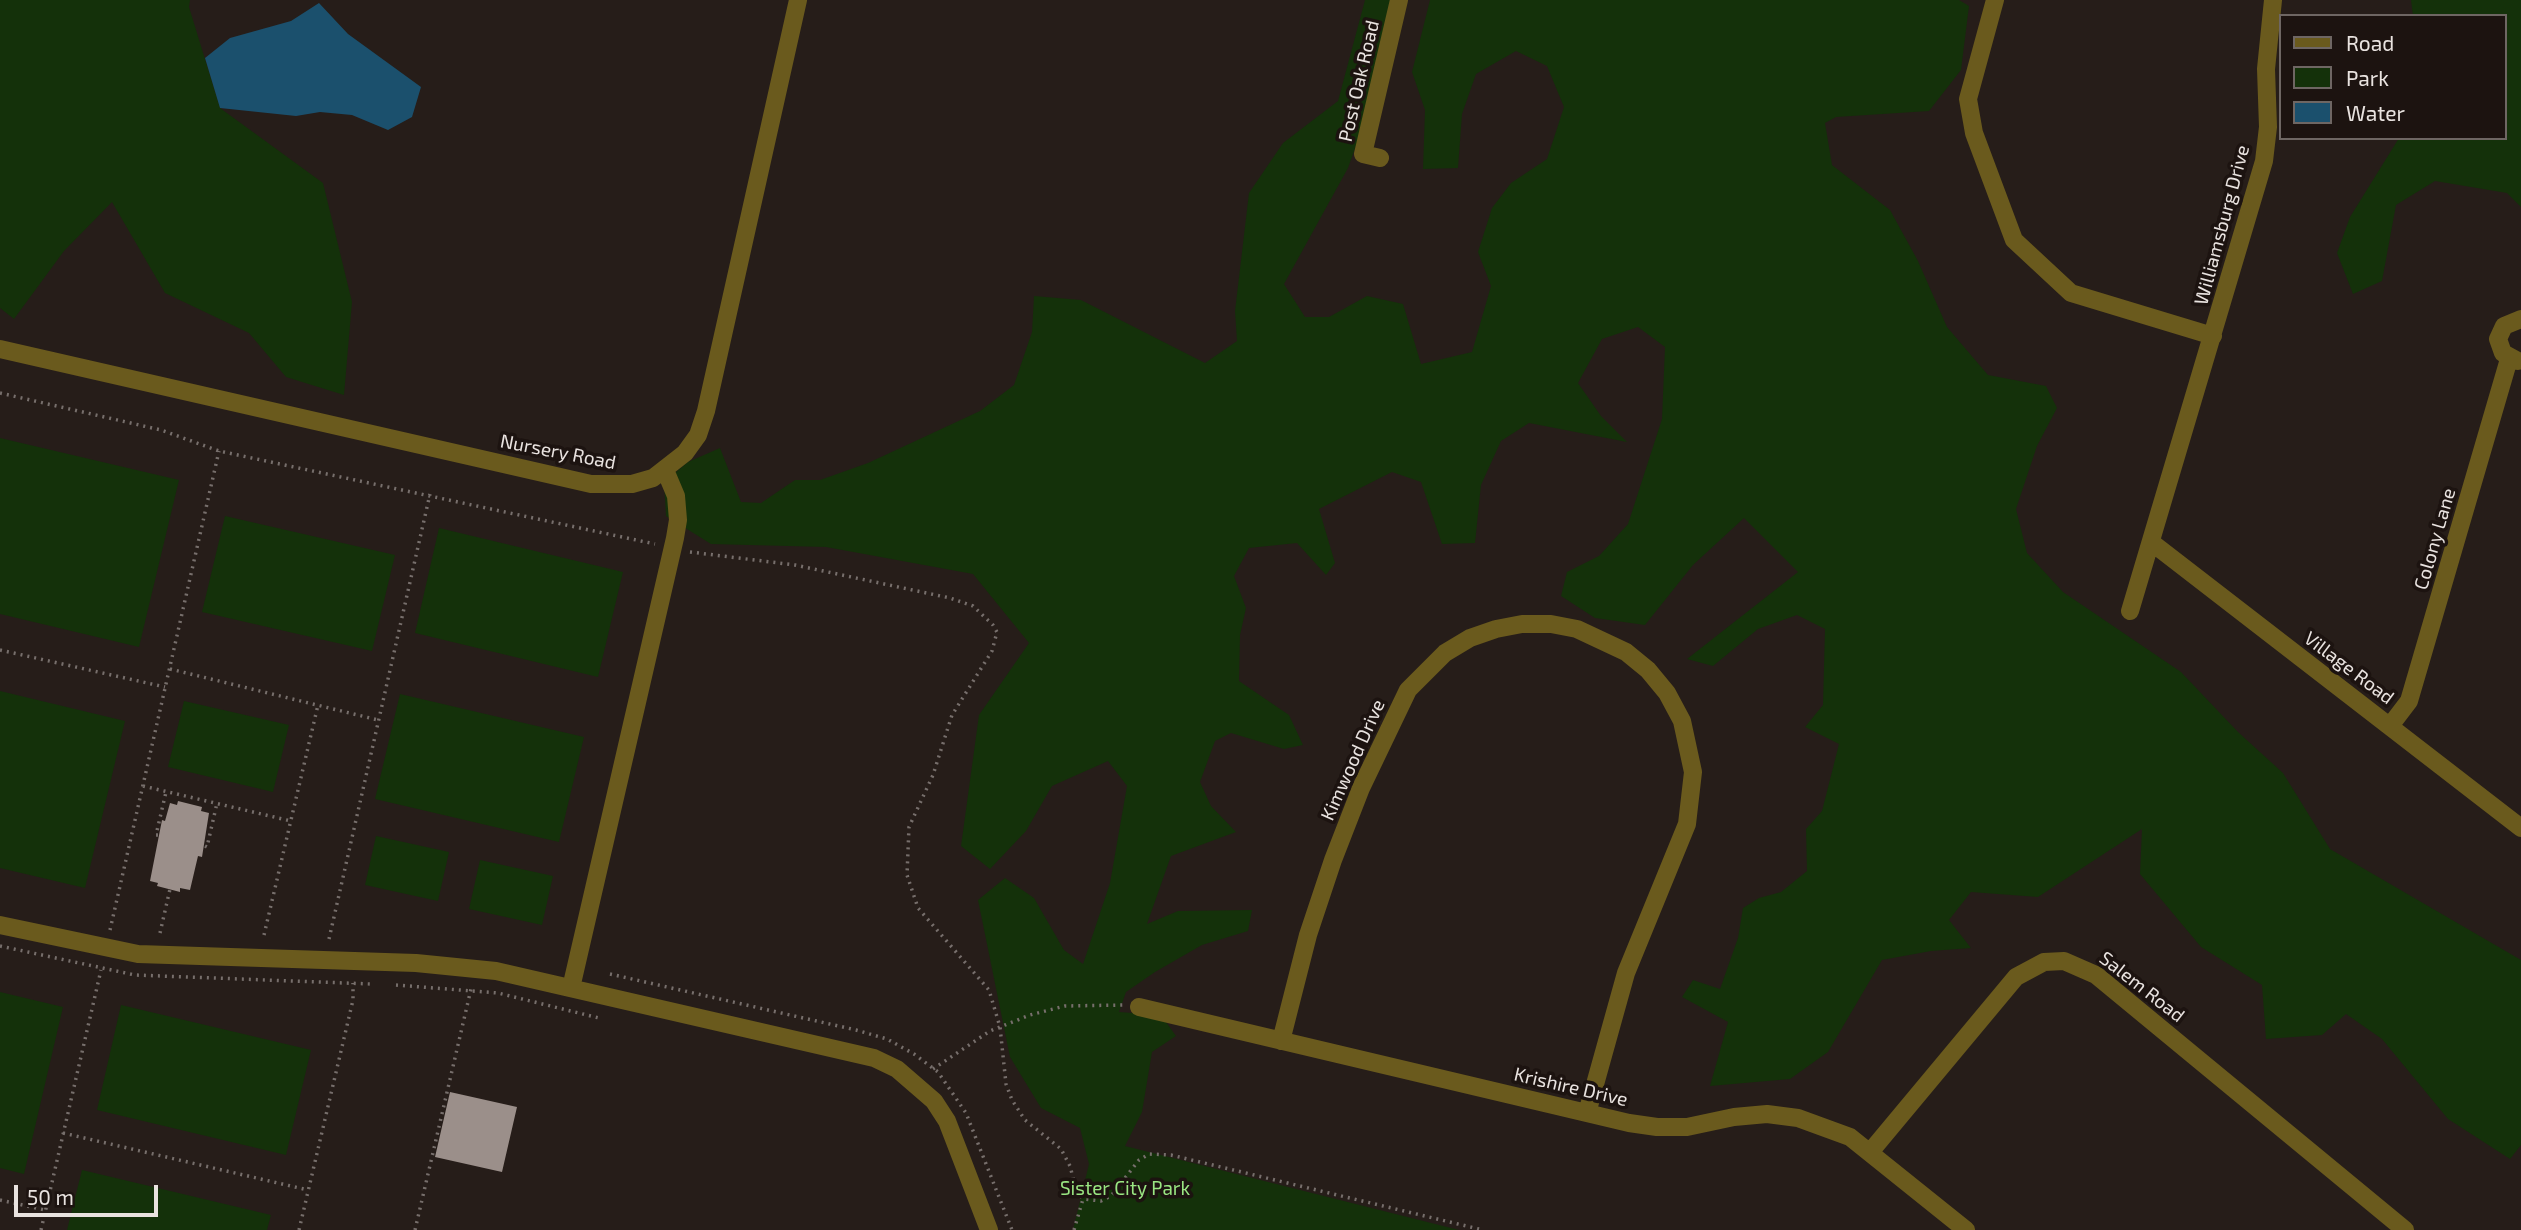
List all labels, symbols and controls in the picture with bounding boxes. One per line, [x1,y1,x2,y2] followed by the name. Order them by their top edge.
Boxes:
[2280,14,2507,140] legend
[1334,18,1384,144] street label: Post Oak Road
[2346,30,2394,55] text: Road
[2346,65,2389,90] text: Park
[2346,100,2405,125] text: Water
[2190,143,2254,307] street label: Williamsburg Drive
[498,430,618,474] street label: Nursery Road
[2410,485,2460,593] street label: Colony Lane
[2300,627,2398,709] street label: Village Road
[1316,696,1390,824] street label: Kimwood Drive
[2095,947,2189,1027] street label: Salem Road
[1512,1063,1630,1111] street label: Krishire Drive
[18,1170,161,1214] scale bar
[1060,1178,1190,1200] park label: Sister City Park
[27,1184,74,1209] text: 50 m

